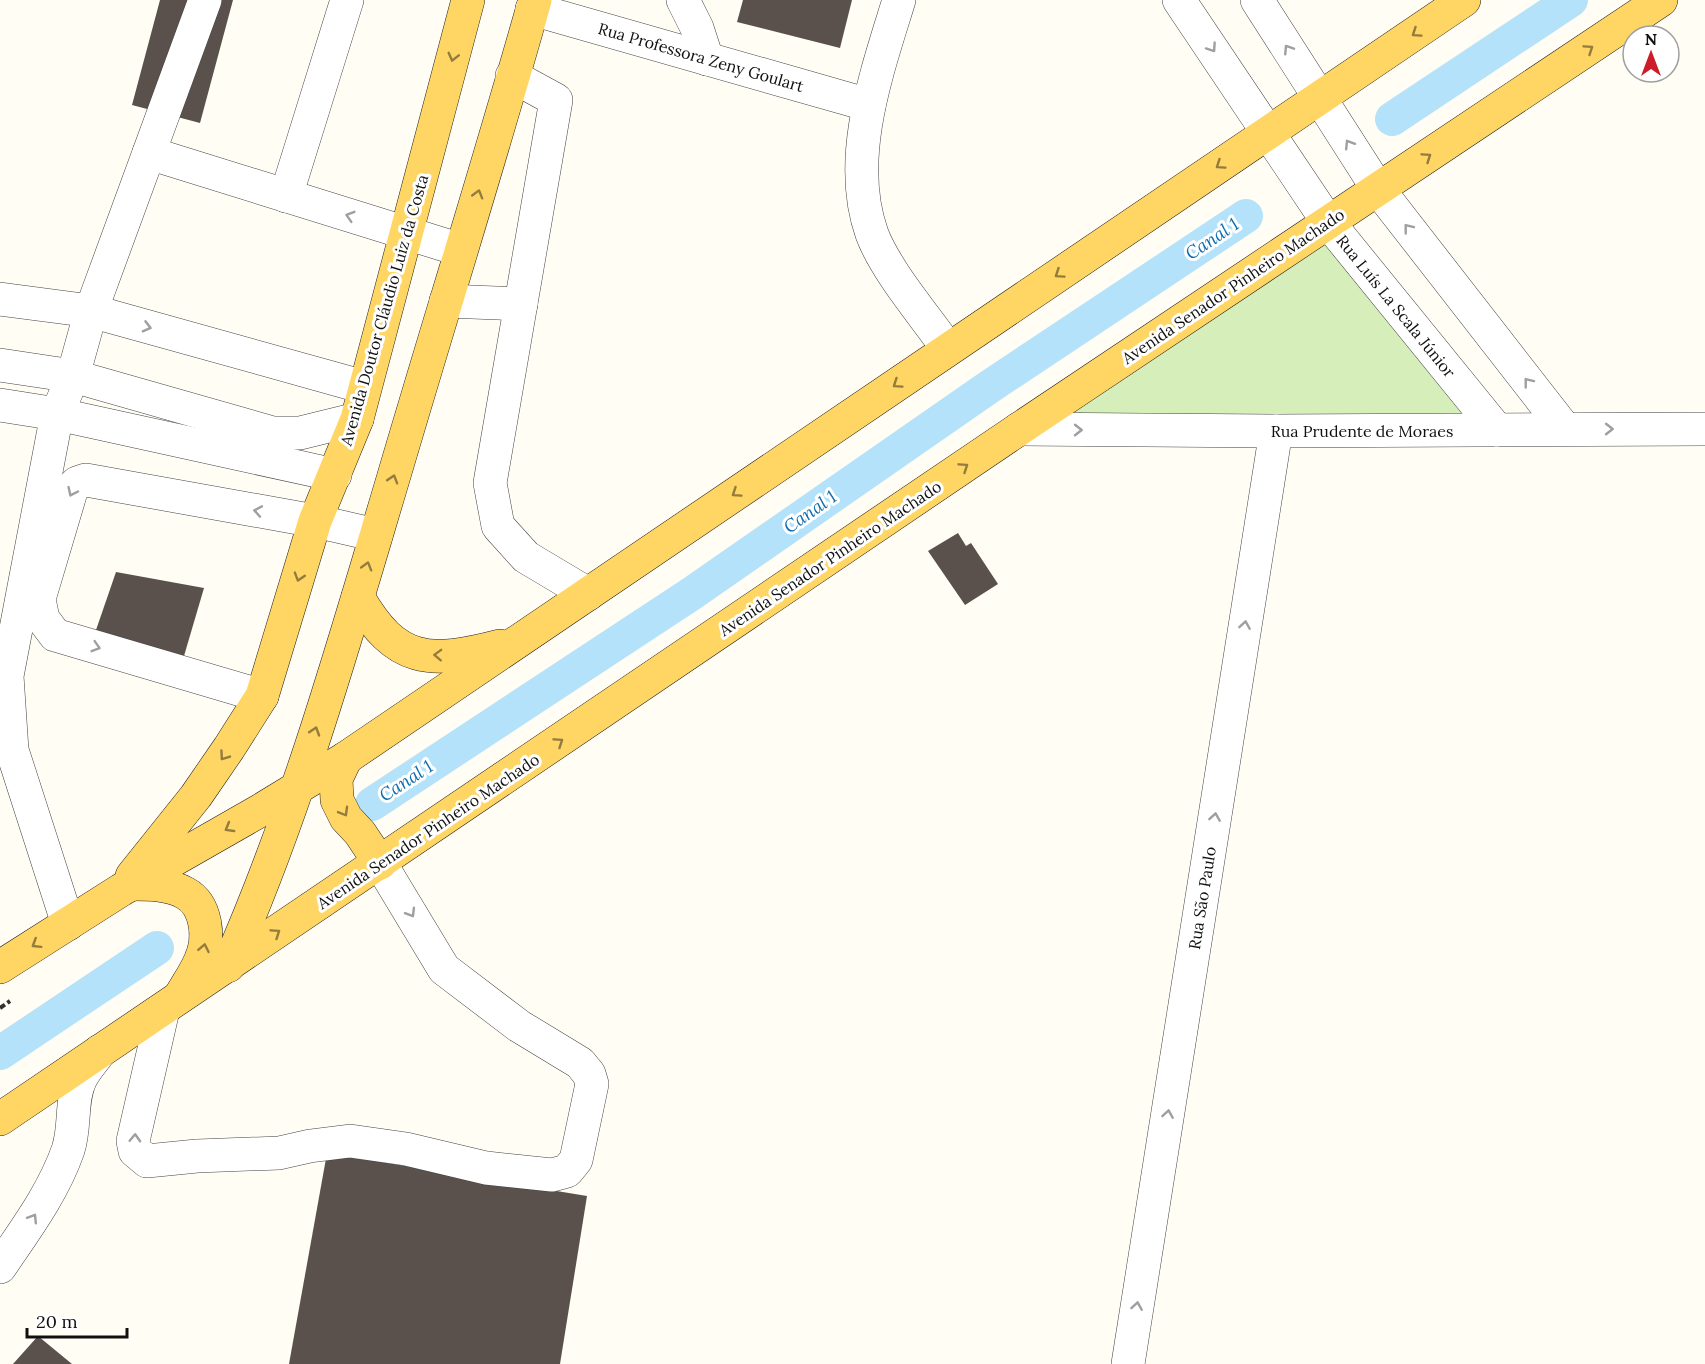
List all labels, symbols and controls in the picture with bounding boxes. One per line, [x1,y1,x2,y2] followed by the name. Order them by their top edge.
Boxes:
[596,18,807,96] street label: Rua Professora Zeny Goulart
[1621,24,1681,84] north arrow
[1412,26,1423,37] one-way arrow
[1645,29,1657,49] text: N
[1205,42,1216,53] one-way arrow
[1583,44,1593,56] one-way arrow
[1284,45,1296,55] one-way arrow
[448,51,461,61] one-way arrow
[1345,140,1357,150] one-way arrow
[1420,153,1431,164] one-way arrow
[1216,158,1227,169] one-way arrow
[335,172,432,449] street label: Avenida Doutor Cláudio Luiz da Costa
[471,189,483,199] one-way arrow
[1117,204,1348,369] street label: Avenida Senador Pinheiro Machado
[346,211,356,223] one-way arrow
[1181,212,1243,265] water label: Canal 1
[1405,224,1416,235] one-way arrow
[1332,231,1460,381] street label: Rua Luís La Scala Júnior
[1054,267,1065,278] one-way arrow
[141,320,152,332] one-way arrow
[893,377,904,388] one-way arrow
[1524,378,1535,389] one-way arrow
[1271,421,1453,441] street label: Rua Prudente de Moraes
[1604,422,1613,435] one-way arrow
[1073,424,1082,436] one-way arrow
[957,463,968,474] one-way arrow
[386,474,398,485] one-way arrow
[714,476,945,641] street label: Avenida Senador Pinheiro Machado
[779,485,841,538] water label: Canal 1
[68,486,80,497] one-way arrow
[732,486,743,497] one-way arrow
[253,505,263,518] one-way arrow
[360,561,372,572] one-way arrow
[294,571,306,582] one-way arrow
[1239,620,1251,629] one-way arrow
[90,640,101,652] one-way arrow
[434,649,443,662] one-way arrow
[308,726,320,737] one-way arrow
[553,738,564,749] one-way arrow
[220,749,231,760] one-way arrow
[312,749,543,914] street label: Avenida Senador Pinheiro Machado
[375,755,437,806] water label: Canal 1
[337,806,348,816] one-way arrow
[1208,813,1220,822] one-way arrow
[225,821,235,832] one-way arrow
[1184,845,1220,951] street label: Rua São Paulo
[403,907,415,917] one-way arrow
[270,930,281,941] one-way arrow
[32,936,43,947] one-way arrow
[197,943,210,953] one-way arrow
[1161,1109,1173,1118] one-way arrow
[128,1133,141,1142] one-way arrow
[25,1214,37,1224] one-way arrow
[27,1301,128,1339] scale bar
[1131,1302,1143,1311] one-way arrow
[36,1310,78,1333] text: 20 m

